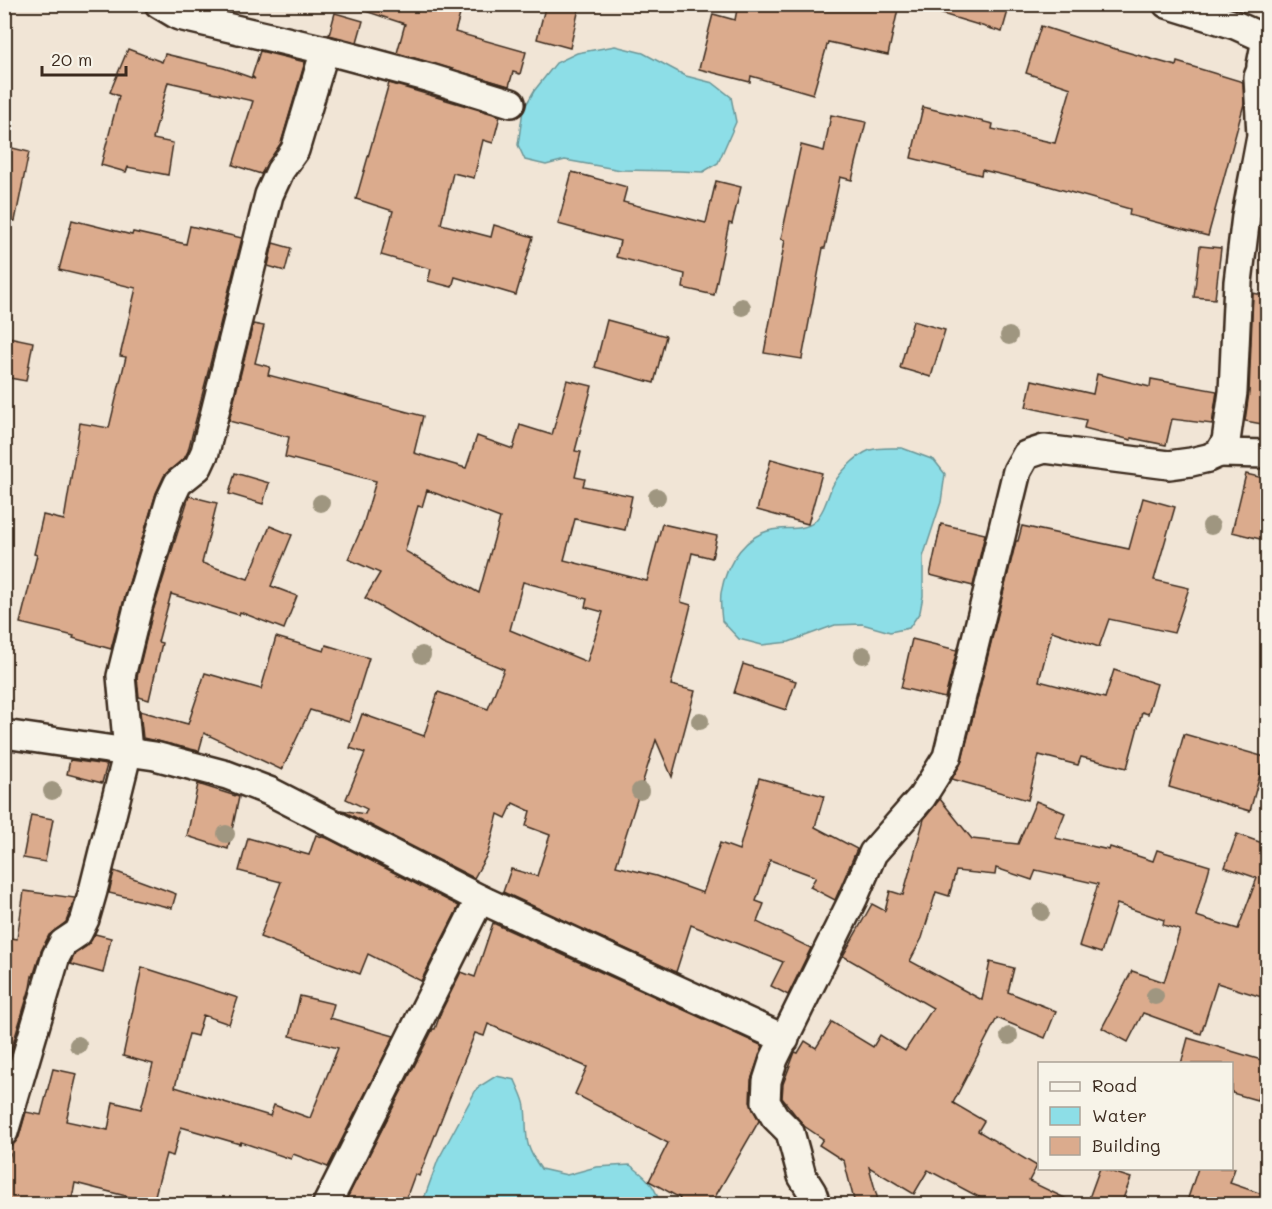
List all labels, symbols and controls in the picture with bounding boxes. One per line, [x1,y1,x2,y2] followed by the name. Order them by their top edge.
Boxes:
[42,39,126,77] scale bar
[51,47,92,71] text: 20 m
[1038,1062,1233,1170] legend
[1092,1073,1137,1097] text: Road
[1092,1103,1147,1127] text: Water
[1092,1133,1160,1157] text: Building

